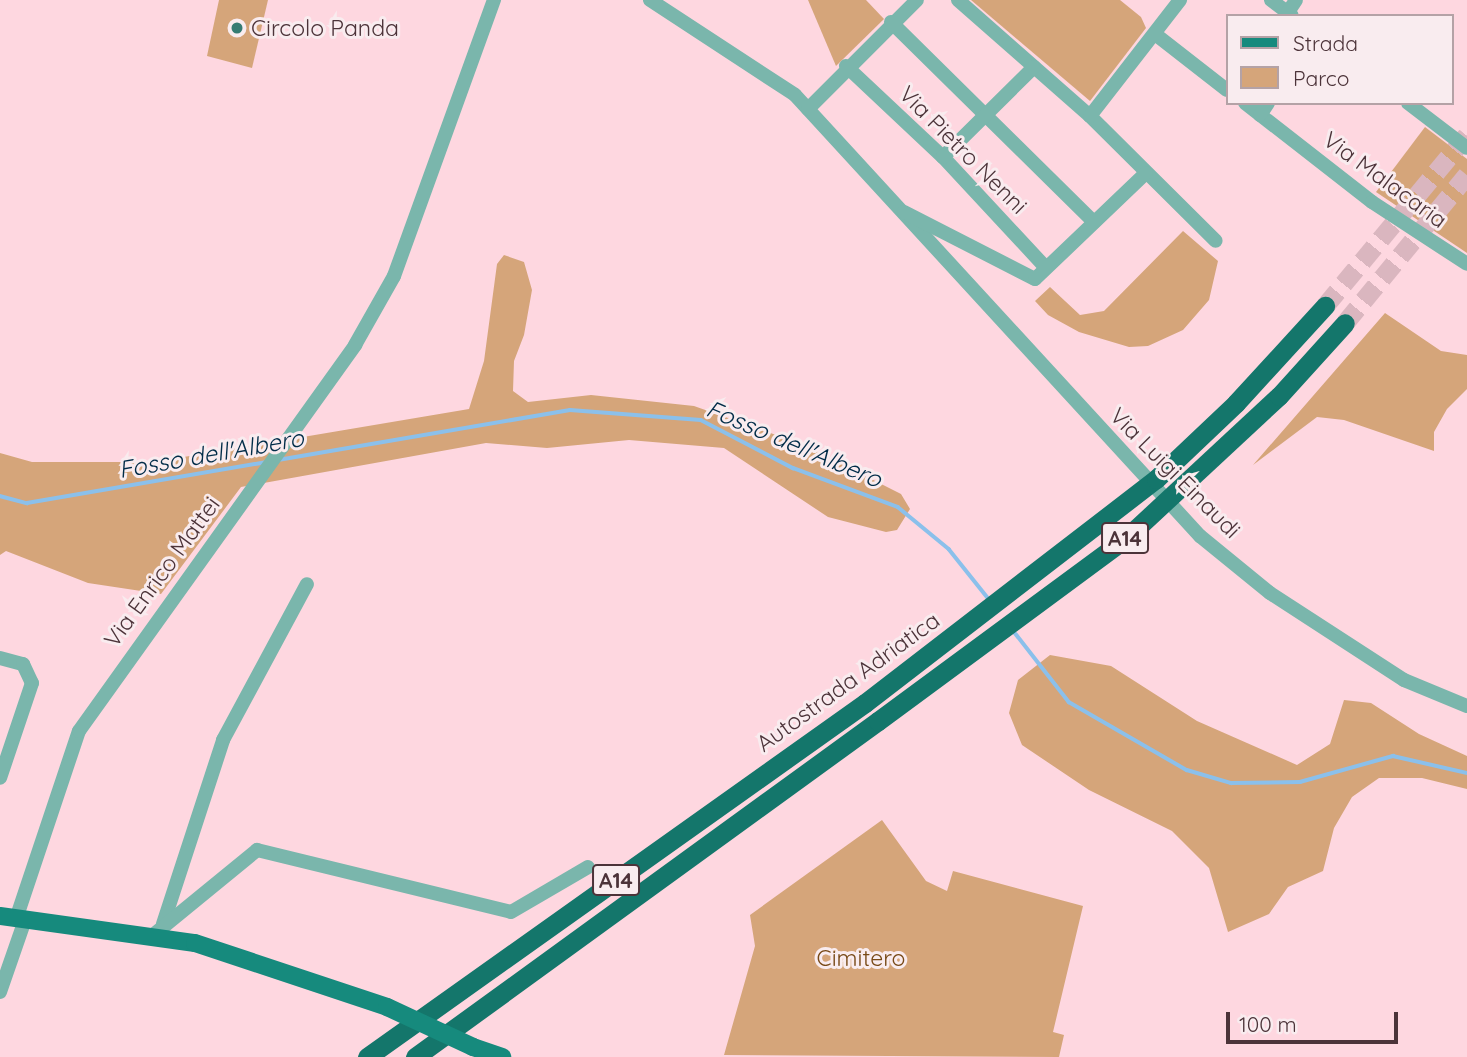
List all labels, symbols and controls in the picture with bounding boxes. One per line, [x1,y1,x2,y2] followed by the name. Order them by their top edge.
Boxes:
[251,14,399,42] place label: Circolo Panda
[1226,14,1453,105] legend
[229,20,245,36] marker: Circolo Panda
[1293,30,1358,56] text: Strada
[1293,65,1349,91] text: Parco
[893,80,1033,220] street label: Via Pietro Nenni
[1318,126,1452,234] street label: Via Malacaria
[702,394,886,494] water label: Fosso dell'Albero
[1104,402,1246,544] street label: Via Luigi Einaudi
[116,424,306,484] water label: Fosso dell'Albero
[98,491,226,653] street label: Via Enrico Mattei
[1100,520,1150,556] road number: A14
[751,606,945,758] street label: Autostrada Adriatica
[592,862,640,898] road number: A14
[817,944,905,972] park label: Cimitero
[1229,998,1400,1042] scale bar
[1239,1011,1297,1037] text: 100 m

